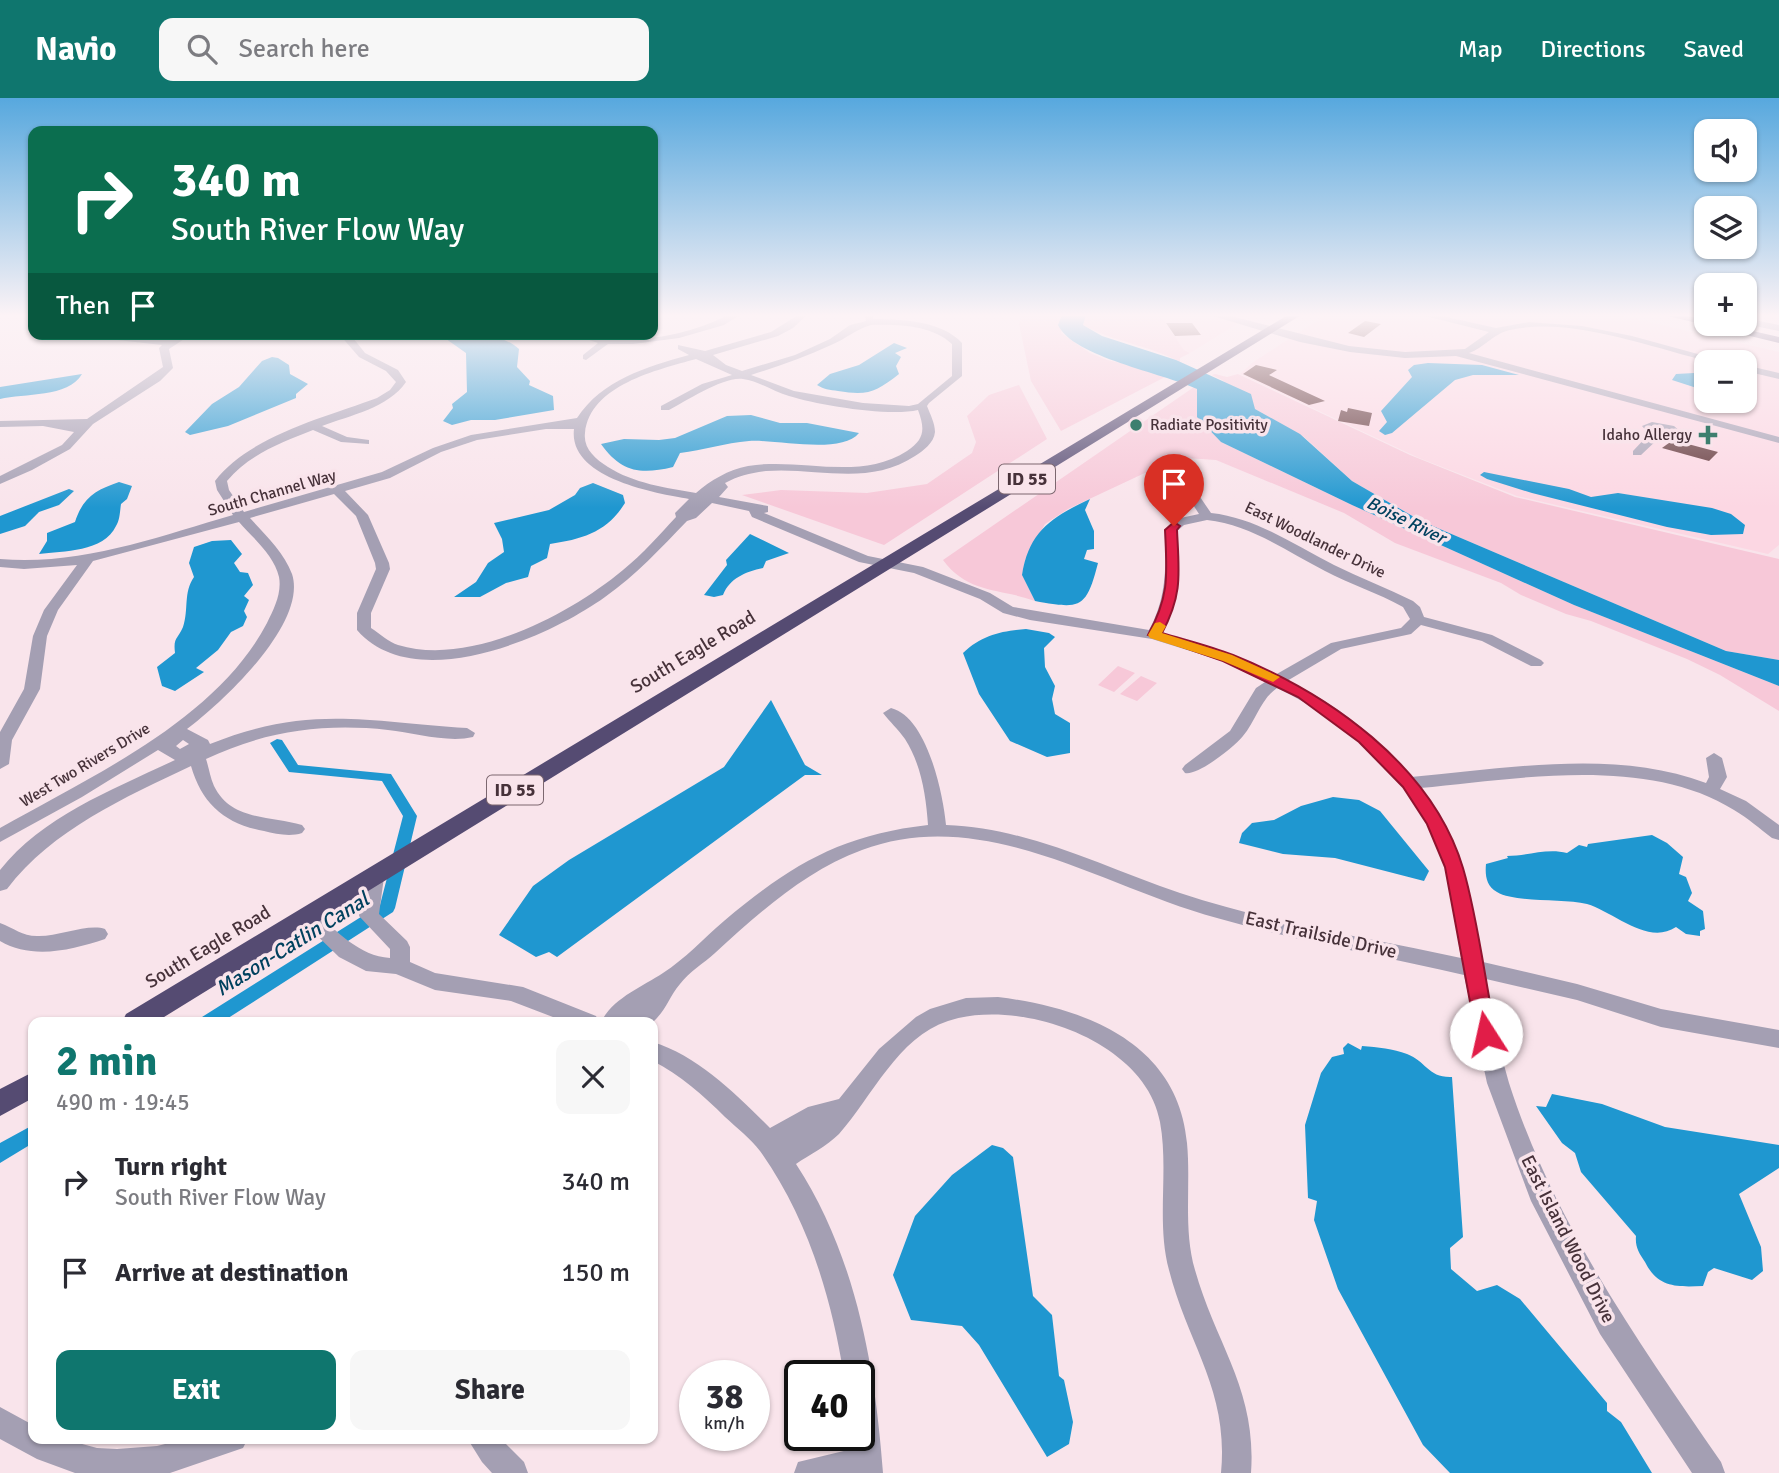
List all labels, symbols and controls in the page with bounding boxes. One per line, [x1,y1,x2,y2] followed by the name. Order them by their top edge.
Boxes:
[159,18,649,81] search box
[35,29,117,70] text: Navio
[183,30,221,68] icon: search
[239,33,370,65] text: Search here
[1458,34,1503,64] text: Map
[1541,34,1646,64] text: Directions
[1684,34,1744,64] text: Saved
[1694,119,1757,413] map controls
[1694,119,1757,182] button: sound
[171,150,301,210] text: 340 m
[56,154,147,245] icon: right
[1694,196,1757,259] button: layers
[171,210,464,249] text: South River Flow Way
[1694,273,1757,336] button: +
[124,287,162,325] icon: arrive
[56,290,110,322] text: Then
[1694,350,1757,413] button: −
[1150,415,1268,435] place label: Radiate Positivity
[1128,417,1144,433] marker: Radiate Positivity
[1602,425,1693,445] place label: Idaho Allergy
[1698,425,1718,445] marker: Idaho Allergy
[1144,454,1204,526] pin
[999,464,1055,494] road number: ID 55
[206,465,339,521] street label: South Channel Way
[1155,465,1193,503] icon: arrive
[1363,491,1451,550] water label: Boise River
[1241,497,1389,583] street label: East Woodlander Drive
[626,605,760,699] street label: South Eagle Road
[16,718,154,812] street label: West Two Rivers Drive
[487,776,543,804] road number: ID 55
[210,885,375,1002] water label: Mason-Catlin Canal
[141,900,275,994] street label: South Eagle Road
[1243,906,1399,964] street label: East Trailside Drive
[1449,997,1523,1071] position arrow
[56,1036,157,1087] text: 2 min
[556,1040,630,1114] button: close
[56,1088,190,1117] text: 490 m · 19:45
[115,1151,227,1183] text: Turn right
[1515,1151,1621,1327] street label: East Island Wood Drive
[56,1163,94,1201] icon: right
[561,1166,630,1198] text: 340 m
[115,1183,326,1212] text: South River Flow Way
[56,1254,94,1292] icon: arrive
[115,1257,348,1289] text: Arrive at destination
[561,1257,630,1289] text: 150 m
[56,1350,336,1430] button: Exit
[350,1350,630,1430] button: Share
[784,1360,875,1451] speed limit sign: 40
[706,1375,743,1418] text: 38
[704,1412,745,1434] text: km/h

